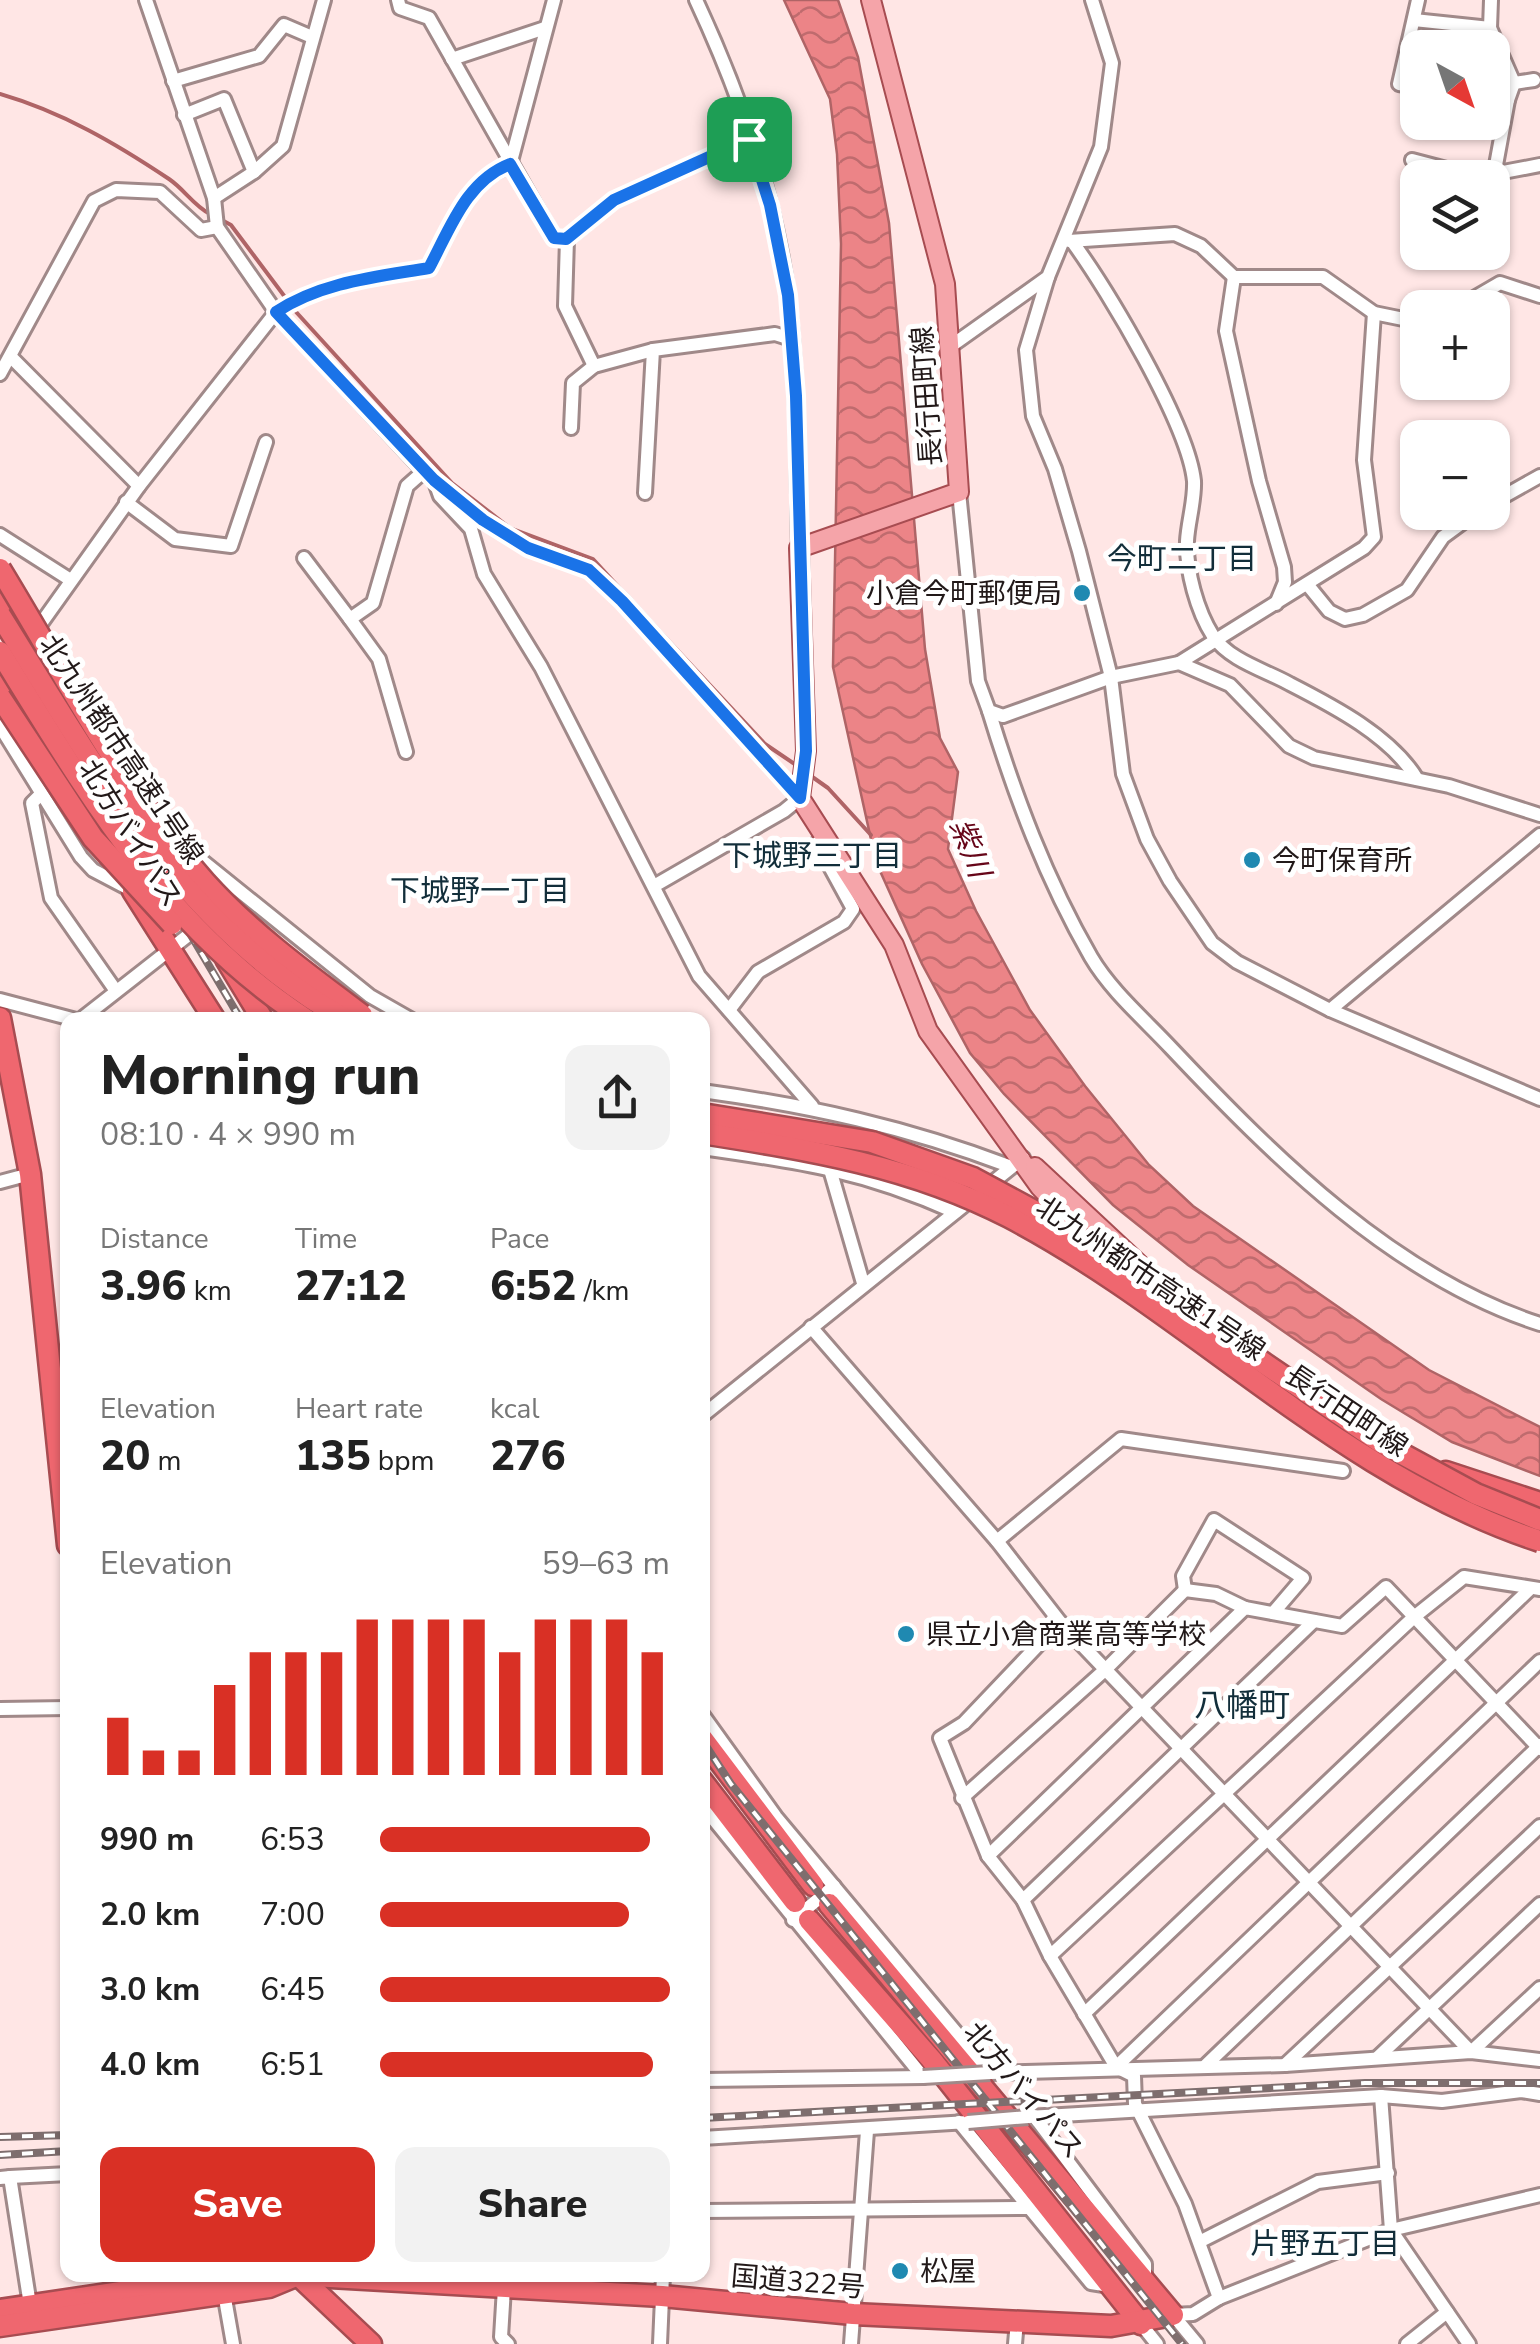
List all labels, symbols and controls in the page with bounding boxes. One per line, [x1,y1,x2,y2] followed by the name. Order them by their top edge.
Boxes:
[1400,30,1510,140] north arrow
[1400,30,1510,530] map controls
[707,97,792,182] pin
[722,112,777,167] icon: arrive
[1400,160,1510,270] button: layers
[1400,290,1510,400] button: +
[903,325,951,467] street label: 長行田町線
[1400,420,1510,530] button: −
[1107,539,1257,580] district label: 今町二丁目
[866,575,1062,613] place label: 小倉今町郵便局
[1071,582,1093,604] marker: 小倉今町郵便局
[30,628,212,872] street label: 北九州都市高速1号線
[70,752,191,915] street label: 北方バイパス
[940,813,1000,886] water label: 紫川
[722,836,902,877] district label: 下城野三丁目
[1272,842,1412,880] place label: 今町保育所
[1241,849,1263,871] marker: 今町保育所
[390,871,570,912] district label: 下城野一丁目
[100,1038,420,1113] text: Morning run
[565,1045,670,1150] button: share
[100,1113,356,1156] text: 08:10 · 4 × 990 m
[1028,1188,1272,1370] street label: 北九州都市高速1号線
[100,1220,209,1258] text: Distance
[295,1220,357,1258] text: Time
[490,1220,549,1258] text: Pace
[100,1258,187,1315] text: 3.96
[295,1258,407,1315] text: 27:12
[490,1258,577,1315] text: 6:52
[187,1272,232,1310] text: km
[577,1272,630,1310] text: /km
[1278,1356,1415,1466] street label: 長行田町線
[100,1390,216,1428] text: Elevation
[295,1390,423,1428] text: Heart rate
[490,1390,540,1428] text: kcal
[100,1428,150,1485] text: 20
[295,1428,371,1485] text: 135
[490,1428,566,1485] text: 276
[150,1442,182,1480] text: m
[371,1442,434,1480] text: bpm
[100,1542,233,1585] text: Elevation
[542,1542,670,1585] text: 59–63 m
[926,1616,1206,1654] place label: 県立小倉商業高等学校
[895,1623,917,1645] marker: 県立小倉商業高等学校
[1194,1684,1290,1727] district label: 八幡町
[100,1818,194,1861] text: 990 m
[260,1818,325,1861] text: 6:53
[100,1893,200,1936] text: 2.0 km
[260,1893,325,1936] text: 7:00
[100,1968,200,2011] text: 3.0 km
[260,1968,325,2011] text: 6:45
[955,2014,1092,2167] street label: 北方バイパス
[100,2043,200,2086] text: 4.0 km
[260,2043,325,2086] text: 6:51
[100,2147,375,2262] button: Save
[395,2147,670,2262] button: Share
[1250,2224,1400,2265] district label: 片野五丁目
[920,2253,976,2291] place label: 松屋
[729,2257,867,2307] street label: 国道322号
[889,2260,911,2282] marker: 松屋

